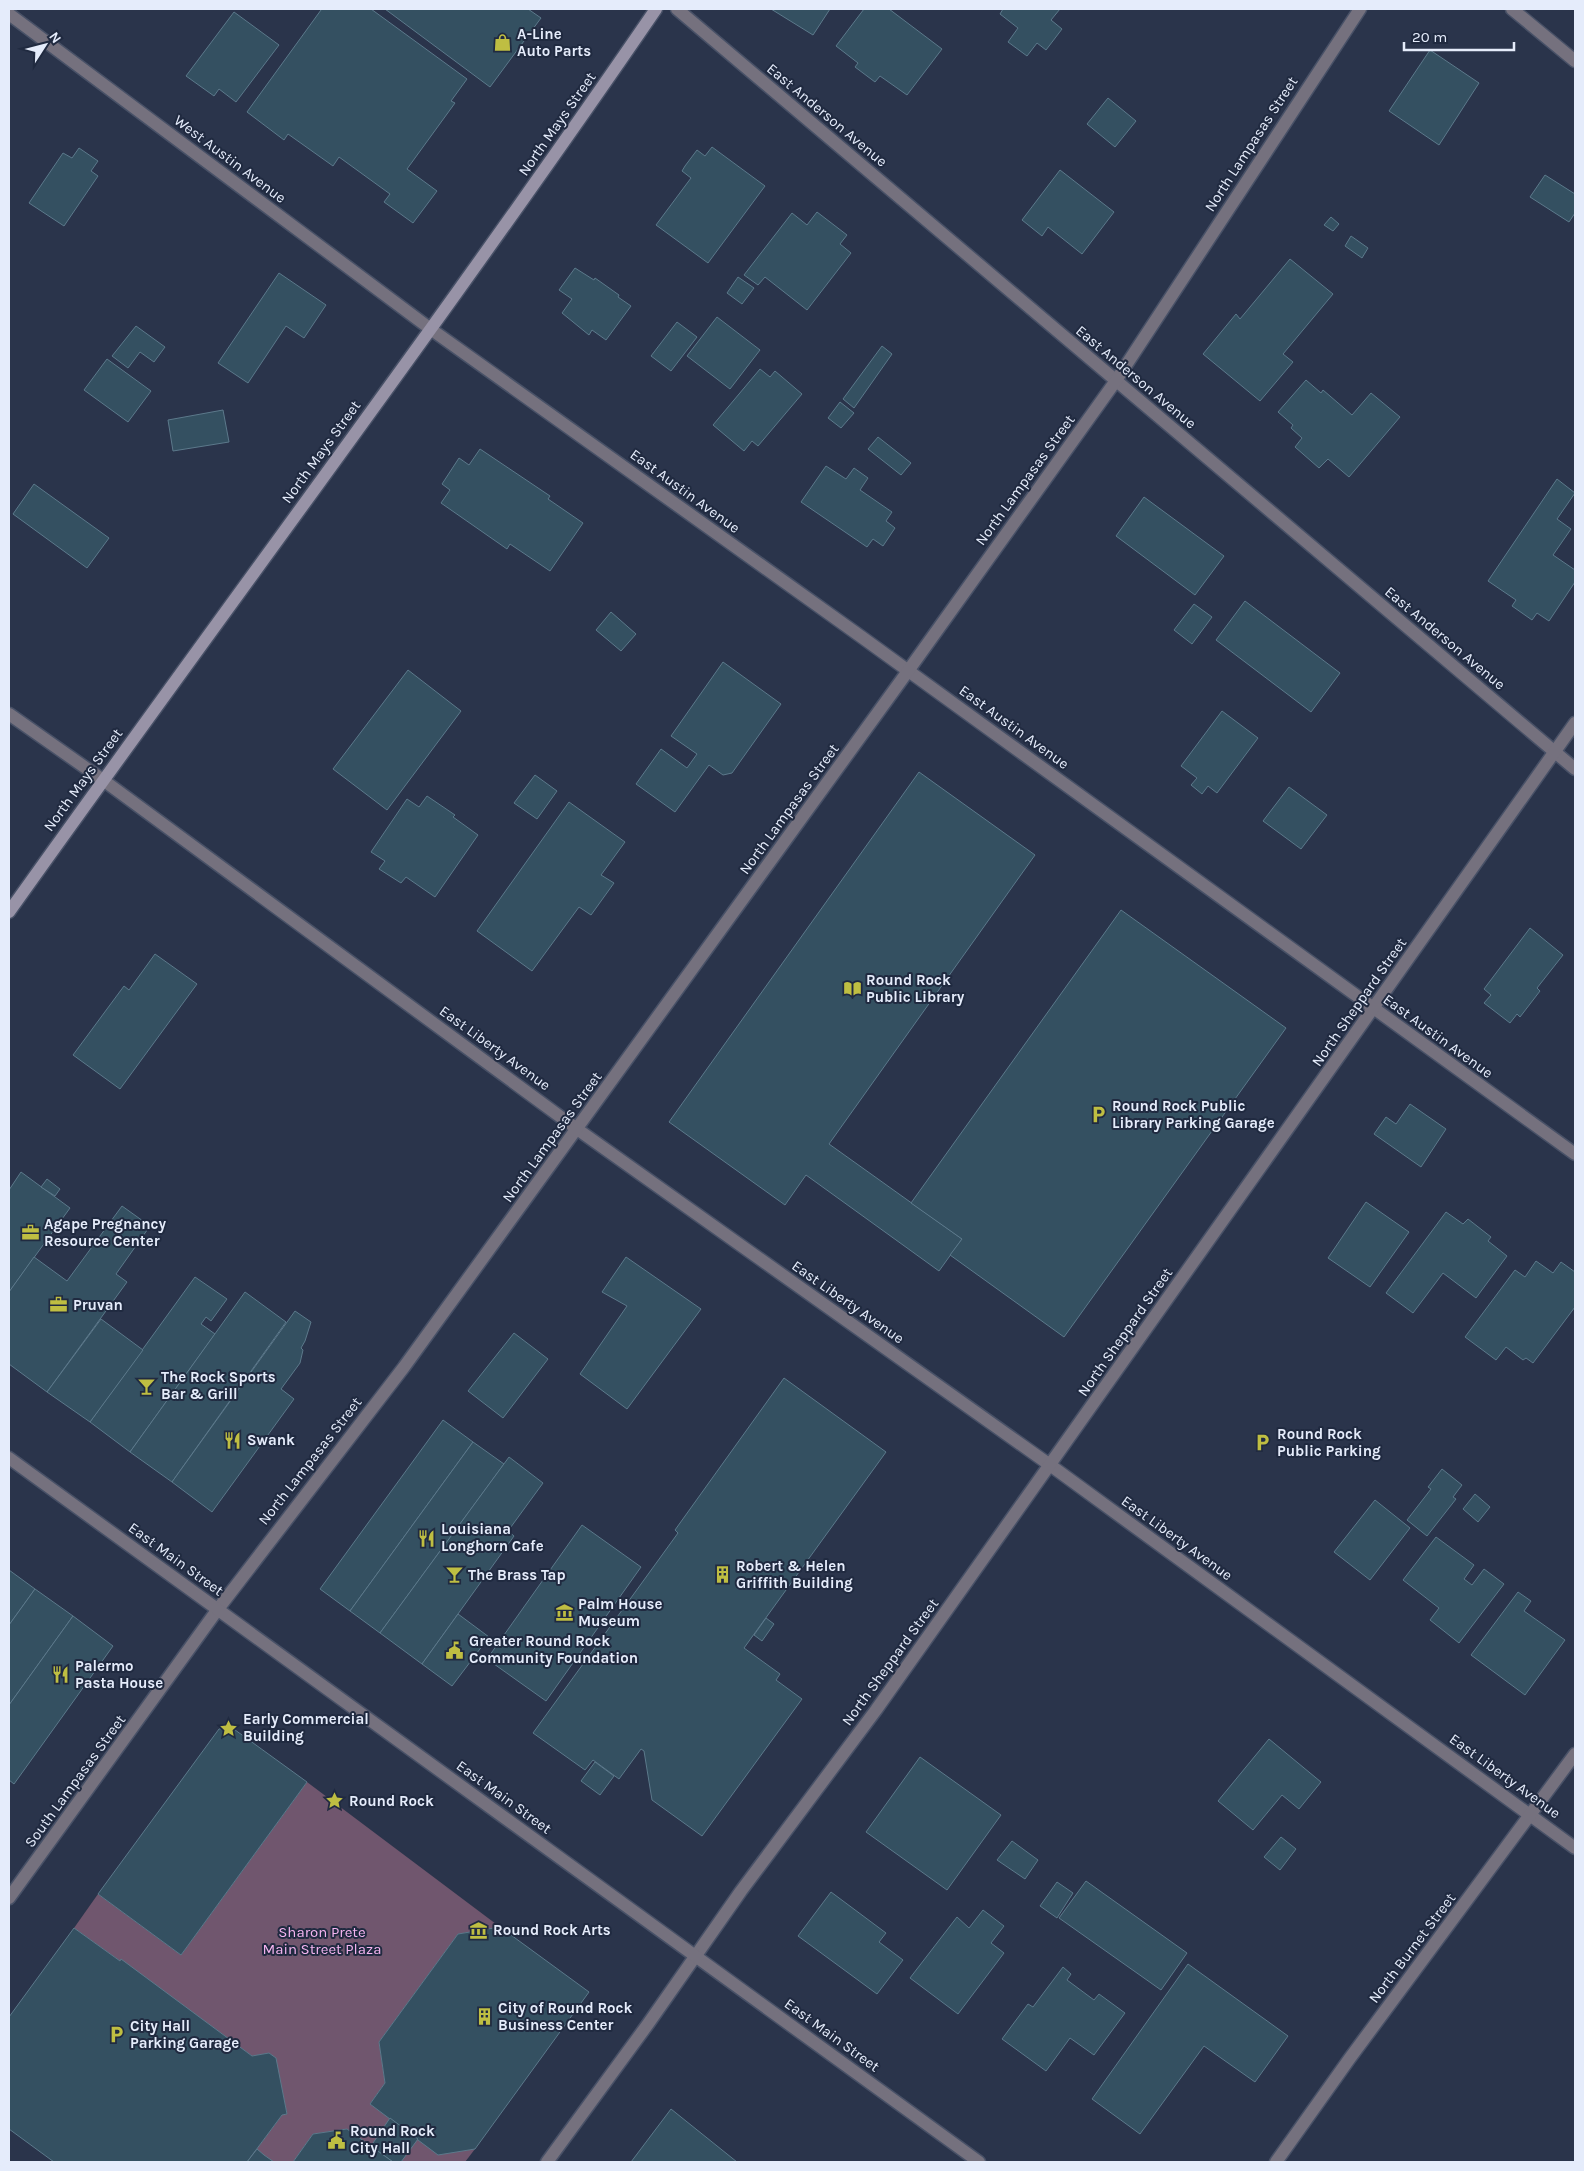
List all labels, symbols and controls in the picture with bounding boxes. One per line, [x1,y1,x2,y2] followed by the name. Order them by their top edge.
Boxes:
[20,20,70,70] north arrow
[1404,20,1514,52] scale bar
[517,25,591,60] place label: A-Line Auto Parts
[1412,28,1447,46] text: 20 m
[45,29,65,47] text: N
[493,33,513,53] shop icon: A-Line Auto Parts
[763,59,891,171] street label: East Anderson Avenue
[514,68,600,179] street label: North Mays Street
[1201,73,1302,215] street label: North Lampasas Street
[171,111,289,207] street label: West Austin Avenue
[1072,321,1200,433] street label: East Anderson Avenue
[278,397,365,507] street label: North Mays Street
[972,411,1079,549] street label: North Lampasas Street
[627,445,743,537] street label: East Austin Avenue
[1381,582,1509,694] street label: East Anderson Avenue
[956,681,1072,773] street label: East Austin Avenue
[40,725,127,835] street label: North Mays Street
[736,740,843,878] street label: North Lampasas Street
[1308,934,1410,1070] street label: North Sheppard Street
[866,971,965,1006] place label: Round Rock Public Library
[842,979,862,999] library icon: Round Rock Public Library
[1380,990,1496,1082] street label: East Austin Avenue
[436,1002,554,1094] street label: East Liberty Avenue
[499,1068,606,1206] street label: North Lampasas Street
[1112,1097,1275,1132] place label: Round Rock Public Library Parking Garage
[1088,1105,1108,1125] parking icon: Round Rock Public Library Parking Garage
[44,1215,166,1250] place label: Agape Pregnancy Resource Center
[20,1223,40,1243] office icon: Agape Pregnancy Resource Center
[788,1257,908,1347] street label: East Liberty Avenue
[1074,1264,1176,1400] street label: North Sheppard Street
[49,1295,69,1315] office icon: Pruvan
[73,1296,123,1314] place label: Pruvan
[161,1368,276,1403] place label: The Rock Sports Bar & Grill
[137,1376,157,1396] bar icon: The Rock Sports Bar & Grill
[255,1393,366,1528] street label: North Lampasas Street
[1277,1425,1381,1460] place label: Round Rock Public Parking
[223,1430,243,1450] restaurant icon: Swank
[247,1431,295,1449] place label: Swank
[1253,1433,1273,1453] parking icon: Round Rock Public Parking
[1118,1492,1236,1584] street label: East Liberty Avenue
[125,1519,227,1600] street label: East Main Street
[441,1520,544,1555] place label: Louisiana Longhorn Cafe
[417,1528,437,1548] restaurant icon: Louisiana Longhorn Cafe
[736,1557,853,1592] place label: Robert & Helen Griffith Building
[444,1565,464,1585] bar icon: The Brass Tap
[712,1565,732,1585] building icon: Robert & Helen Griffith Building
[468,1566,566,1584] place label: The Brass Tap
[578,1595,662,1630] place label: Palm House Museum
[838,1595,942,1729] street label: North Sheppard Street
[554,1603,574,1623] museum icon: Palm House Museum
[469,1632,638,1667] place label: Greater Round Rock Community Foundation
[445,1640,465,1660] public building icon: Greater Round Rock Community Foundation
[75,1657,163,1692] place label: Palermo Pasta House
[51,1665,71,1685] restaurant icon: Palermo Pasta House
[243,1710,369,1745] place label: Early Commercial Building
[21,1711,129,1851] street label: South Lampasas Street
[219,1718,239,1738] place icon: Early Commercial Building
[1446,1730,1564,1822] street label: East Liberty Avenue
[453,1757,555,1838] street label: East Main Street
[325,1791,345,1811] place icon: Round Rock
[349,1792,434,1810] place label: Round Rock
[1365,1889,1459,2007] street label: North Burnet Street
[469,1920,489,1940] museum icon: Round Rock Arts
[493,1921,611,1939] place label: Round Rock Arts
[263,1923,381,1958] park label: Sharon Prete Main Street Plaza
[781,1995,883,2076] street label: East Main Street
[498,1999,632,2034] place label: City of Round Rock Business Center
[474,2007,494,2027] building icon: City of Round Rock Business Center
[130,2017,239,2052] place label: City Hall Parking Garage
[106,2025,126,2045] parking icon: City Hall Parking Garage
[350,2122,435,2157] place label: Round Rock City Hall
[326,2130,346,2150] public building icon: Round Rock City Hall

